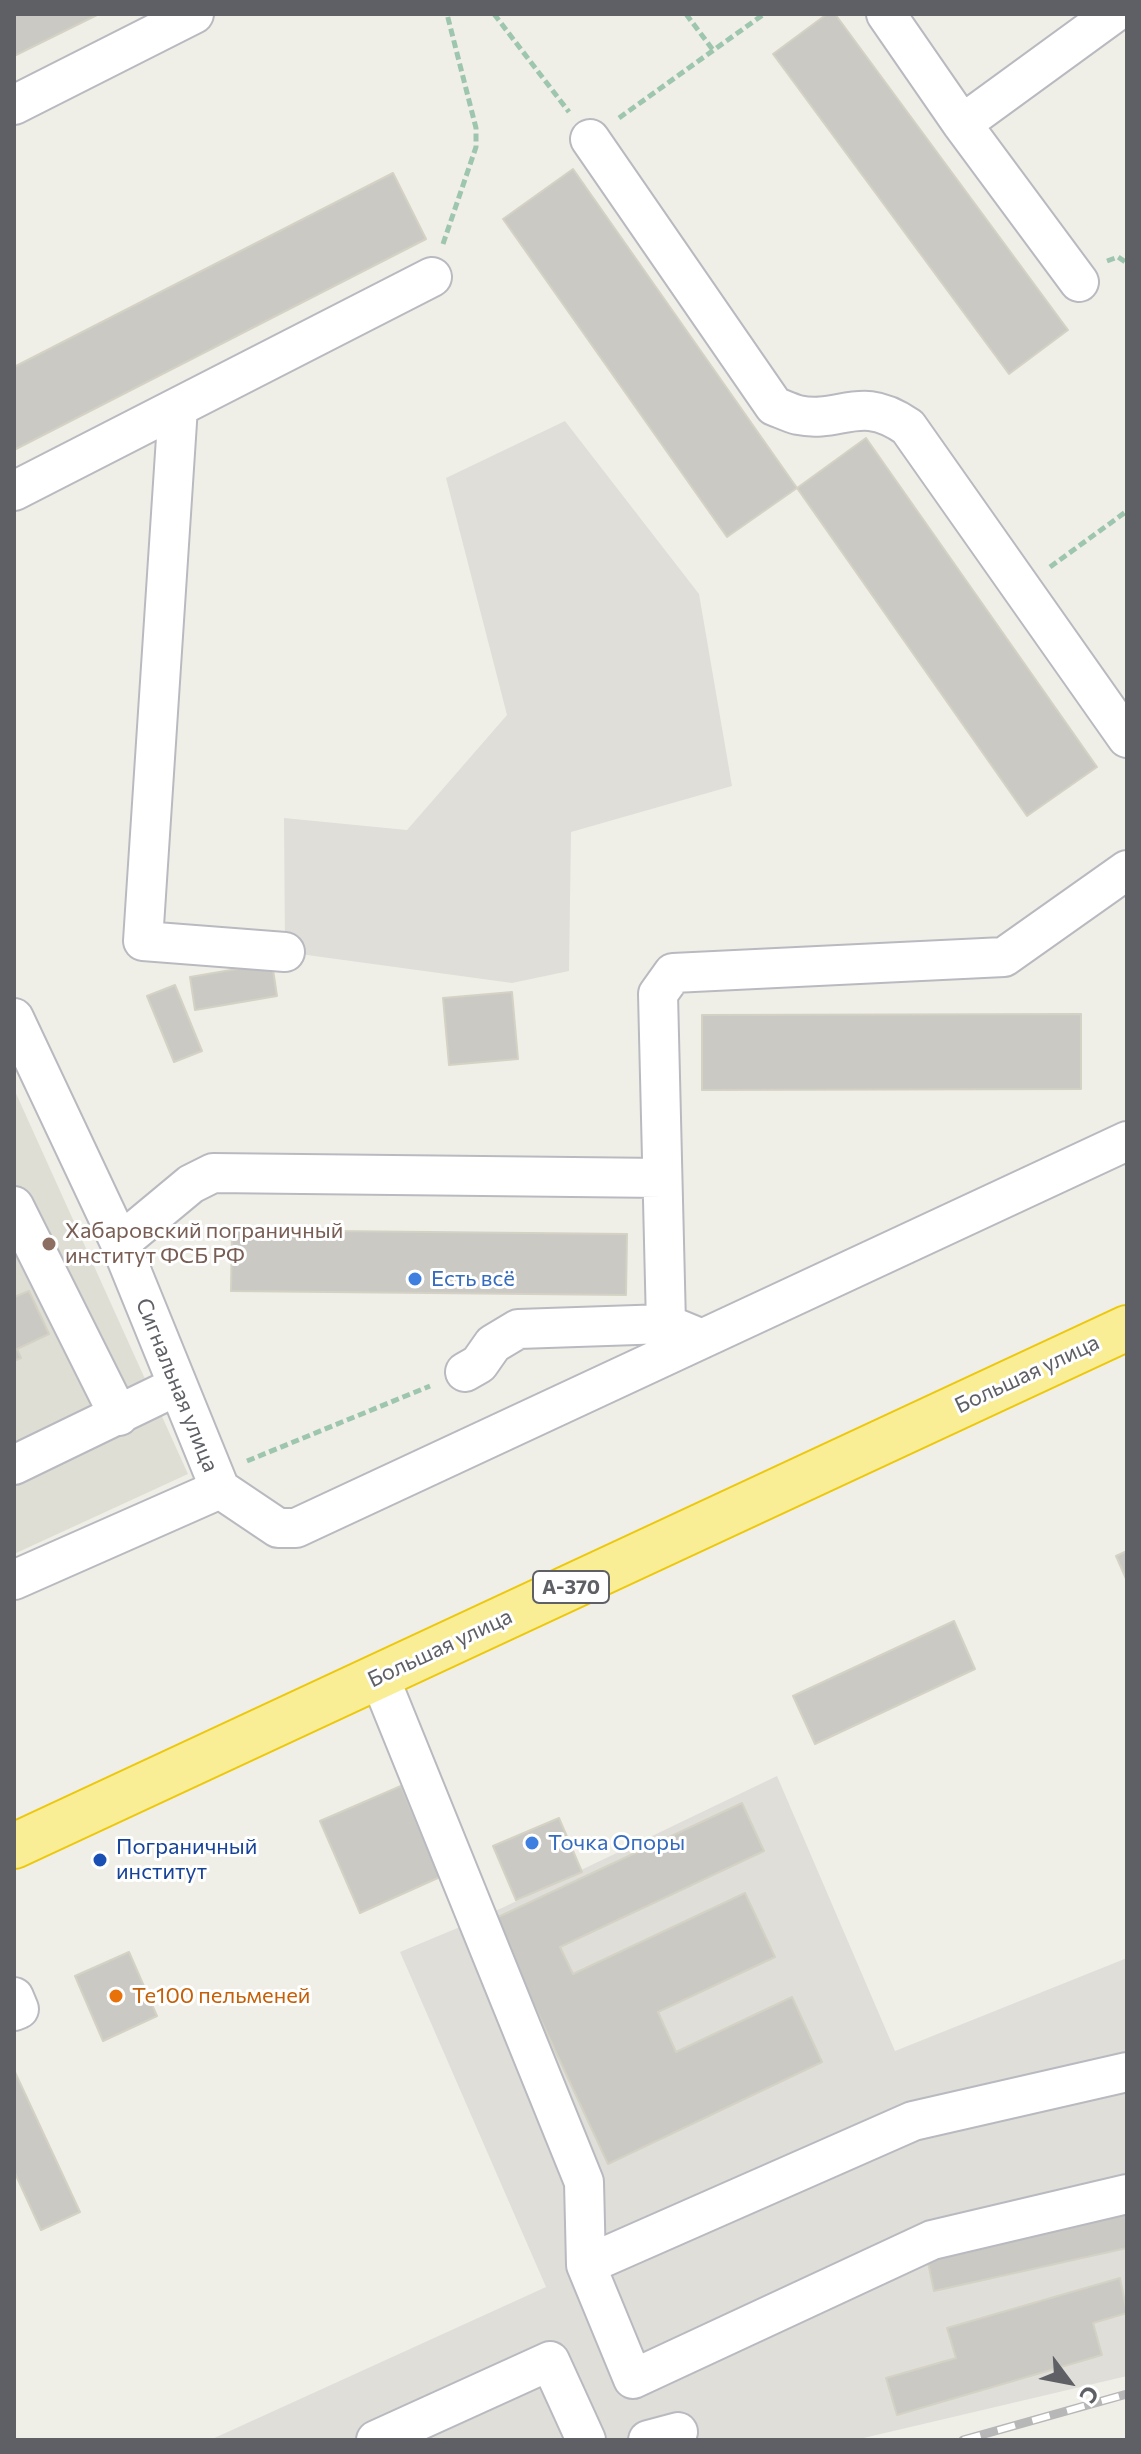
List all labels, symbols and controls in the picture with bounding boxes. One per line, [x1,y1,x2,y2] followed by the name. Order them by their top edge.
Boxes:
[65,1218,343,1270] place label: Хабаровский пограничный институт ФСБ РФ
[40,1235,58,1253] marker: Хабаровский пограничный институт ФСБ РФ
[431,1266,515,1292] place label: Есть всё
[406,1270,424,1288] marker: Есть всё
[130,1294,224,1476] street label: Сигнальная улица
[951,1329,1103,1419] street label: Большая улица
[533,1571,609,1603] road number: А-370
[364,1603,516,1693] street label: Большая улица
[548,1830,685,1856] place label: Точка Опоры
[116,1834,257,1886] place label: Пограничный институт
[523,1834,541,1852] marker: Точка Опоры
[91,1851,109,1869] marker: Пограничный институт
[132,1983,310,2009] place label: Те100 пельменей
[107,1987,125,2005] marker: Те100 пельменей
[1029,2342,1109,2422] north arrow
[1074,2381,1105,2409] text: С

